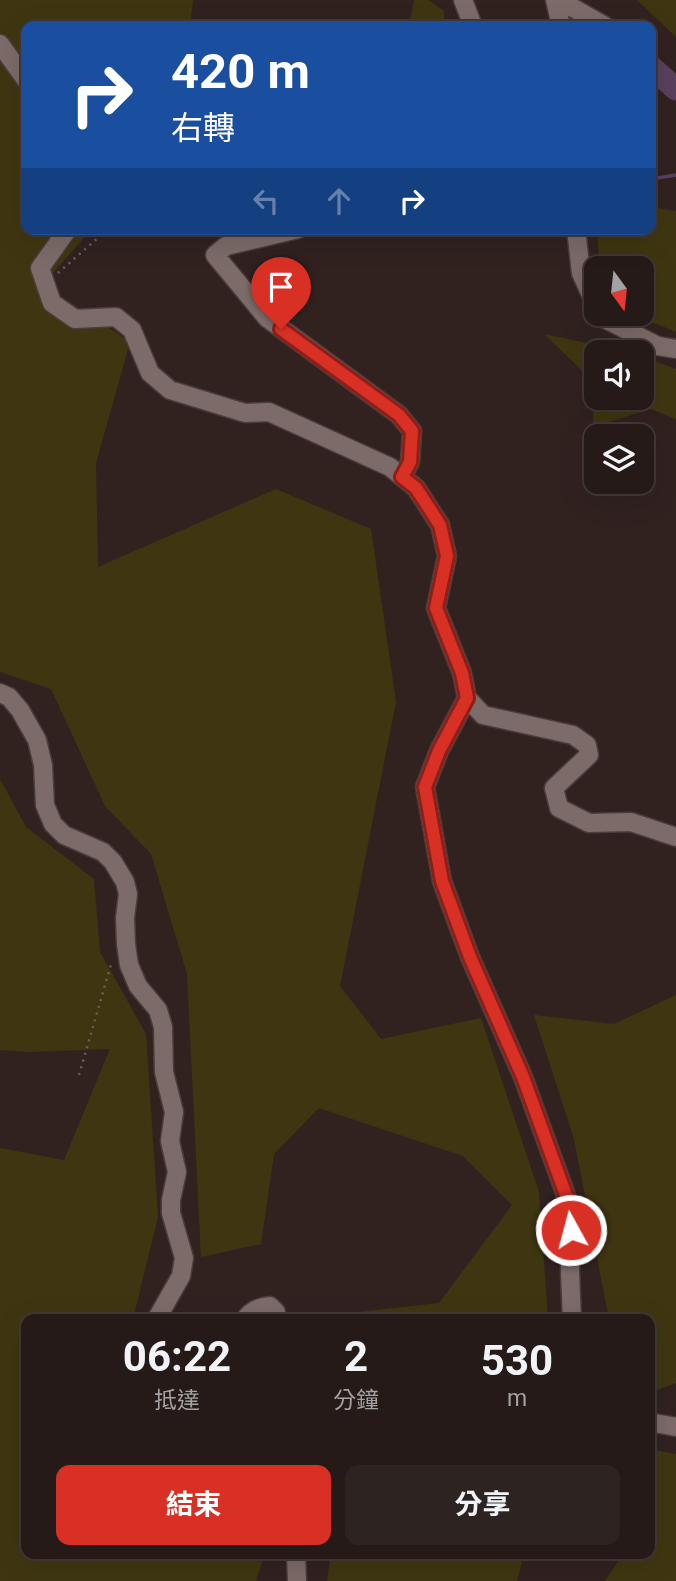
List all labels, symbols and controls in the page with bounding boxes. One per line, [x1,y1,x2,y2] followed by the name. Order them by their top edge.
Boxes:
[171,43,310,100] text: 420 m
[56,49,147,140] icon: right
[171,109,235,147] text: 右轉
[247,182,285,220] icon: left
[320,182,358,220] icon: ahead
[393,182,431,220] icon: right
[584,256,654,326] north arrow
[584,256,654,494] map controls
[251,257,311,329] pin
[262,268,300,306] icon: arrive
[584,340,654,410] button: sound
[584,424,654,494] button: layers
[534,1193,608,1267] position arrow
[123,1332,231,1381] text: 06:22
[344,1332,368,1381] text: 2
[481,1336,553,1385] text: 530
[507,1385,527,1412] text: m
[154,1387,200,1414] text: 抵達
[333,1387,379,1414] text: 分鐘
[56,1465,331,1545] button: 結束
[345,1465,620,1545] button: 分享

